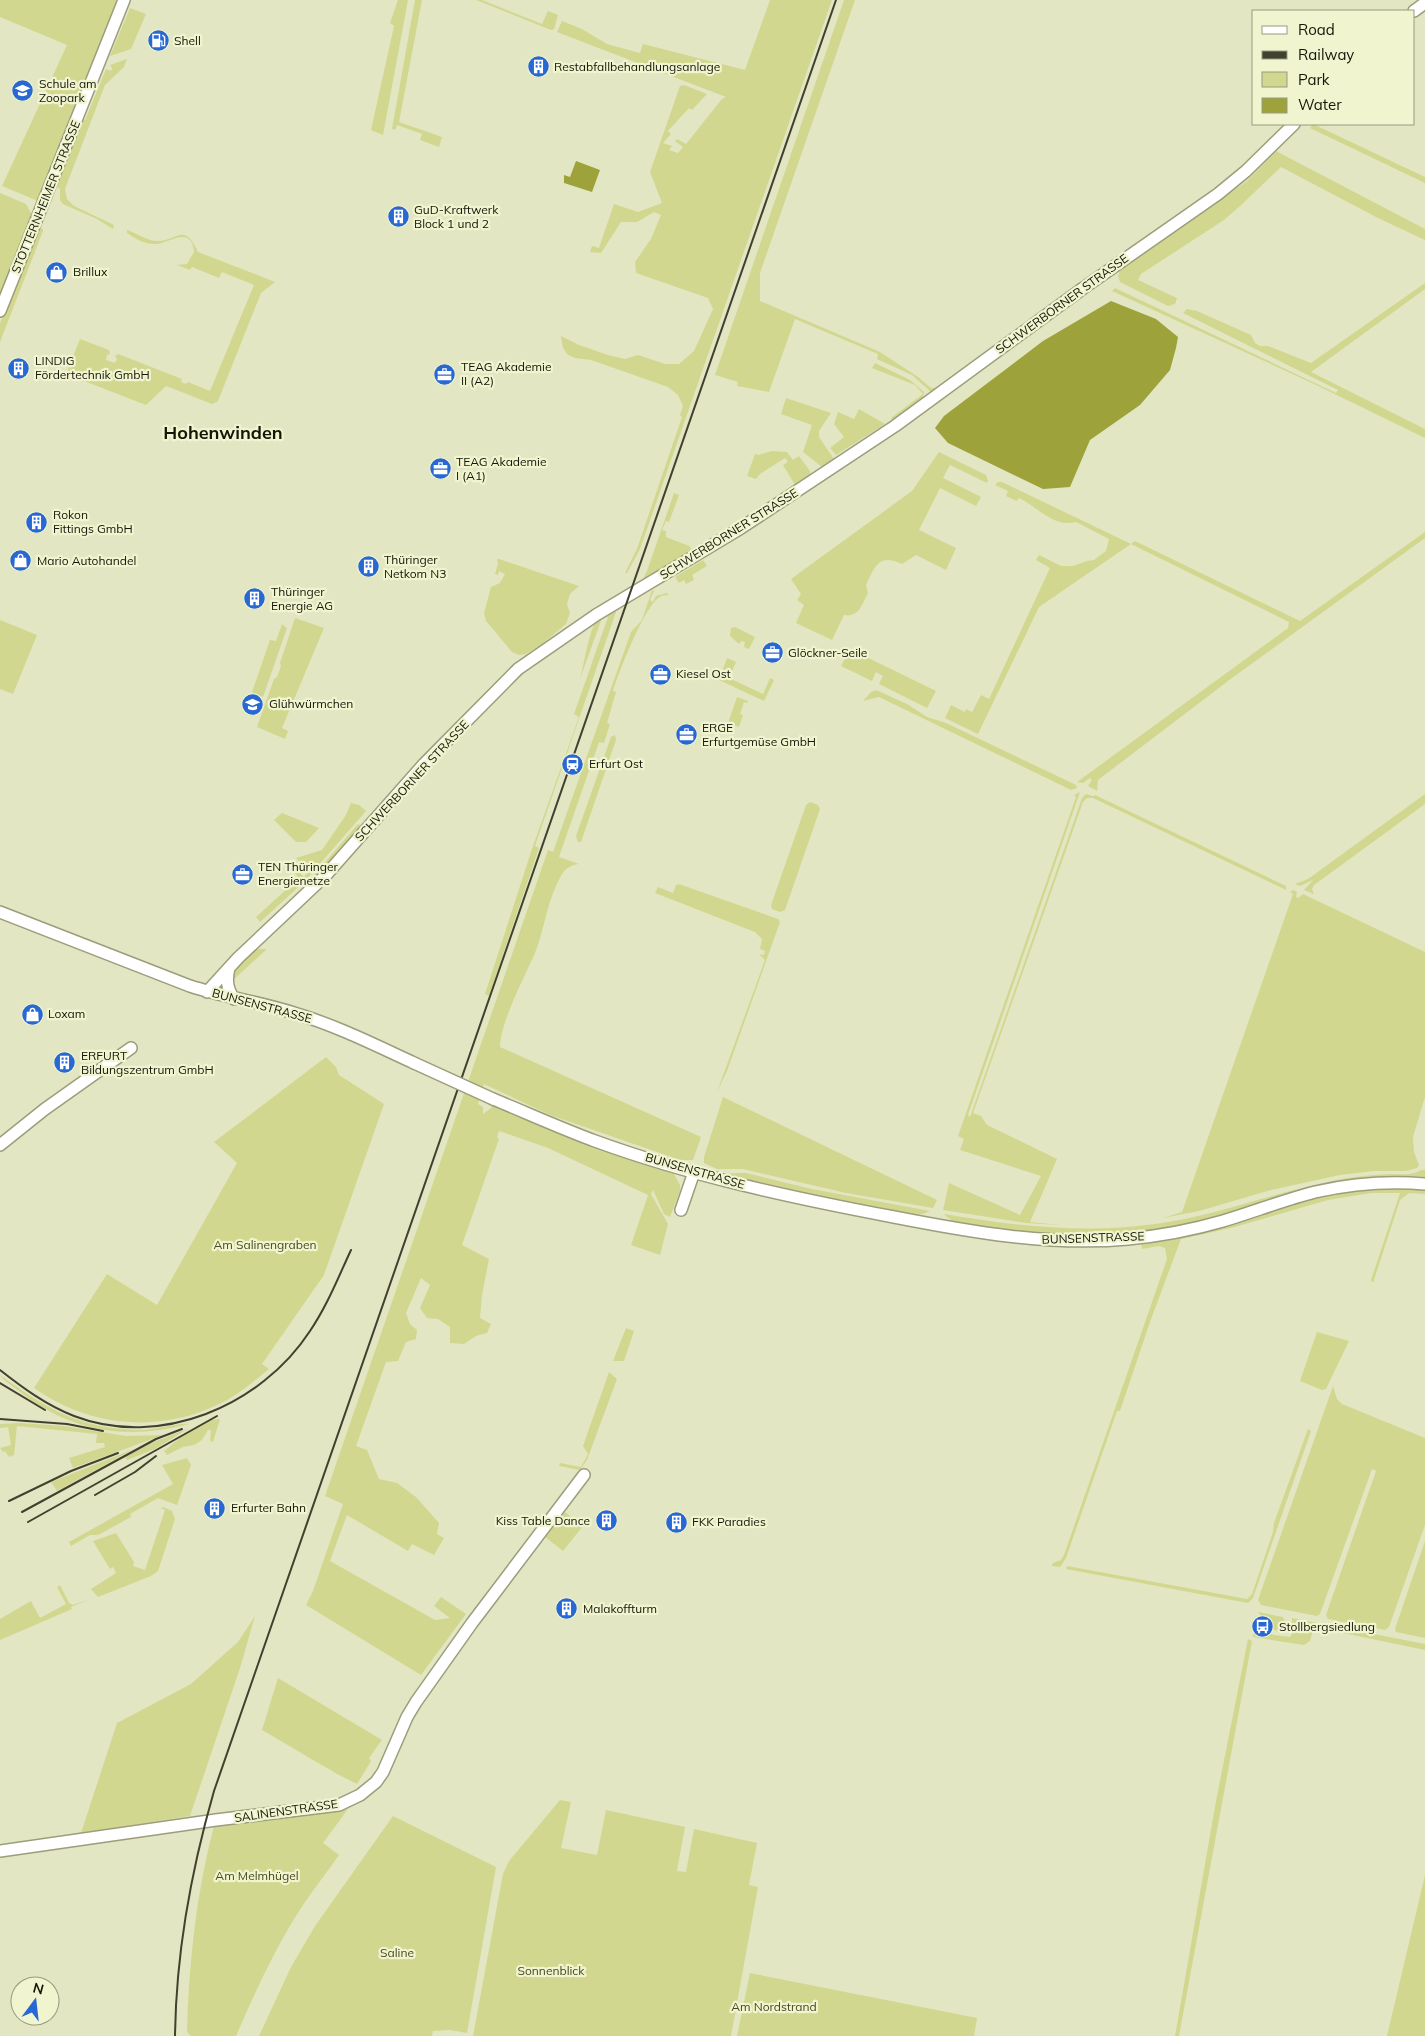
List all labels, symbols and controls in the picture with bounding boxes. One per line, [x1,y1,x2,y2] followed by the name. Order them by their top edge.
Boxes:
[1252,10,1415,125] legend
[1298,20,1335,39] text: Road
[146,29,170,53] fuel station icon: Shell
[174,33,201,48] place label: Shell
[1298,45,1354,64] text: Railway
[526,55,550,79] building icon: Restabfallbehandlungsanlage
[554,59,720,74] place label: Restabfallbehandlungsanlage
[1298,70,1330,89] text: Park
[39,76,97,105] place label: Schule am Zoopark
[11,79,35,103] school or university icon: Schule am Zoopark
[1298,95,1342,114] text: Water
[8,118,83,275] street label: STOTTERNHEIMER STRASSE
[414,202,499,231] place label: GuD-Kraftwerk Block 1 und 2
[386,205,410,229] building icon: GuD-Kraftwerk Block 1 und 2
[992,250,1131,357] street label: SCHWERBORNER STRASSE
[45,260,69,284] shop icon: Brillux
[73,264,108,279] place label: Brillux
[35,353,150,382] place label: LINDIG Fördertechnik GmbH
[7,356,31,380] building icon: LINDIG Fördertechnik GmbH
[461,359,552,388] place label: TEAG Akademie II (A2)
[433,362,457,386] office icon: TEAG Akademie II (A2)
[163,421,283,444] district label: Hohenwinden
[456,454,547,483] place label: TEAG Akademie I (A1)
[428,457,452,481] office icon: TEAG Akademie I (A1)
[657,485,801,582] street label: SCHWERBORNER STRASSE
[53,507,133,536] place label: Rokon Fittings GmbH
[25,510,49,534] building icon: Rokon Fittings GmbH
[9,549,33,573] shop icon: Mario Autohandel
[384,552,446,581] place label: Thüringer Netkom N3
[37,553,136,568] place label: Mario Autohandel
[356,555,380,579] building icon: Thüringer Netkom N3
[271,584,333,613] place label: Thüringer Energie AG
[243,587,267,611] building icon: Thüringer Energie AG
[760,641,784,665] office icon: Glöckner-Seile
[788,645,867,660] place label: Glöckner-Seile
[648,662,672,686] office icon: Kiesel Ost
[676,666,731,681] place label: Kiesel Ost
[241,692,265,716] school or university icon: Glühwürmchen
[269,696,353,711] place label: Glühwürmchen
[352,717,472,844] street label: SCHWERBORNER STRASSE
[702,720,816,749] place label: ERGE Erfurtgemüse GmbH
[674,723,698,747] office icon: ERGE Erfurtgemüse GmbH
[561,752,585,776] station icon: Erfurt Ost
[589,756,643,771] place label: Erfurt Ost
[258,859,339,888] place label: TEN Thüringer Energienetze
[230,862,254,886] office icon: TEN Thüringer Energienetze
[211,985,314,1026] street label: BUNSENSTRASSE
[20,1002,44,1026] shop icon: Loxam
[48,1006,85,1021] place label: Loxam
[81,1048,214,1077] place label: ERFURT Bildungszentrum GmbH
[53,1051,77,1075] building icon: ERFURT Bildungszentrum GmbH
[644,1149,747,1192] street label: BUNSENSTRASSE
[1041,1228,1145,1247] street label: BUNSENSTRASSE
[214,1237,316,1252] park label: Am Salinengraben
[203,1496,227,1520] building icon: Erfurter Bahn
[231,1500,306,1515] place label: Erfurter Bahn
[594,1509,618,1533] building icon: Kiss Table Dance
[664,1510,688,1534] building icon: FKK Paradies
[496,1513,590,1528] place label: Kiss Table Dance
[692,1514,766,1529] place label: FKK Paradies
[555,1597,579,1621] building icon: Malakoffturm
[583,1601,657,1616] place label: Malakoffturm
[1251,1615,1275,1639] bus stop icon: Stollbergsiedlung
[1279,1619,1375,1634] place label: Stollbergsiedlung
[233,1796,339,1825] street label: SALINENSTRASSE
[215,1868,299,1883] park label: Am Melmhügel
[380,1945,414,1960] park label: Saline
[518,1963,585,1978] park label: Sonnenblick
[10,1976,60,2026] north arrow
[31,1978,46,1999] text: N
[731,1999,817,2014] park label: Am Nordstrand

